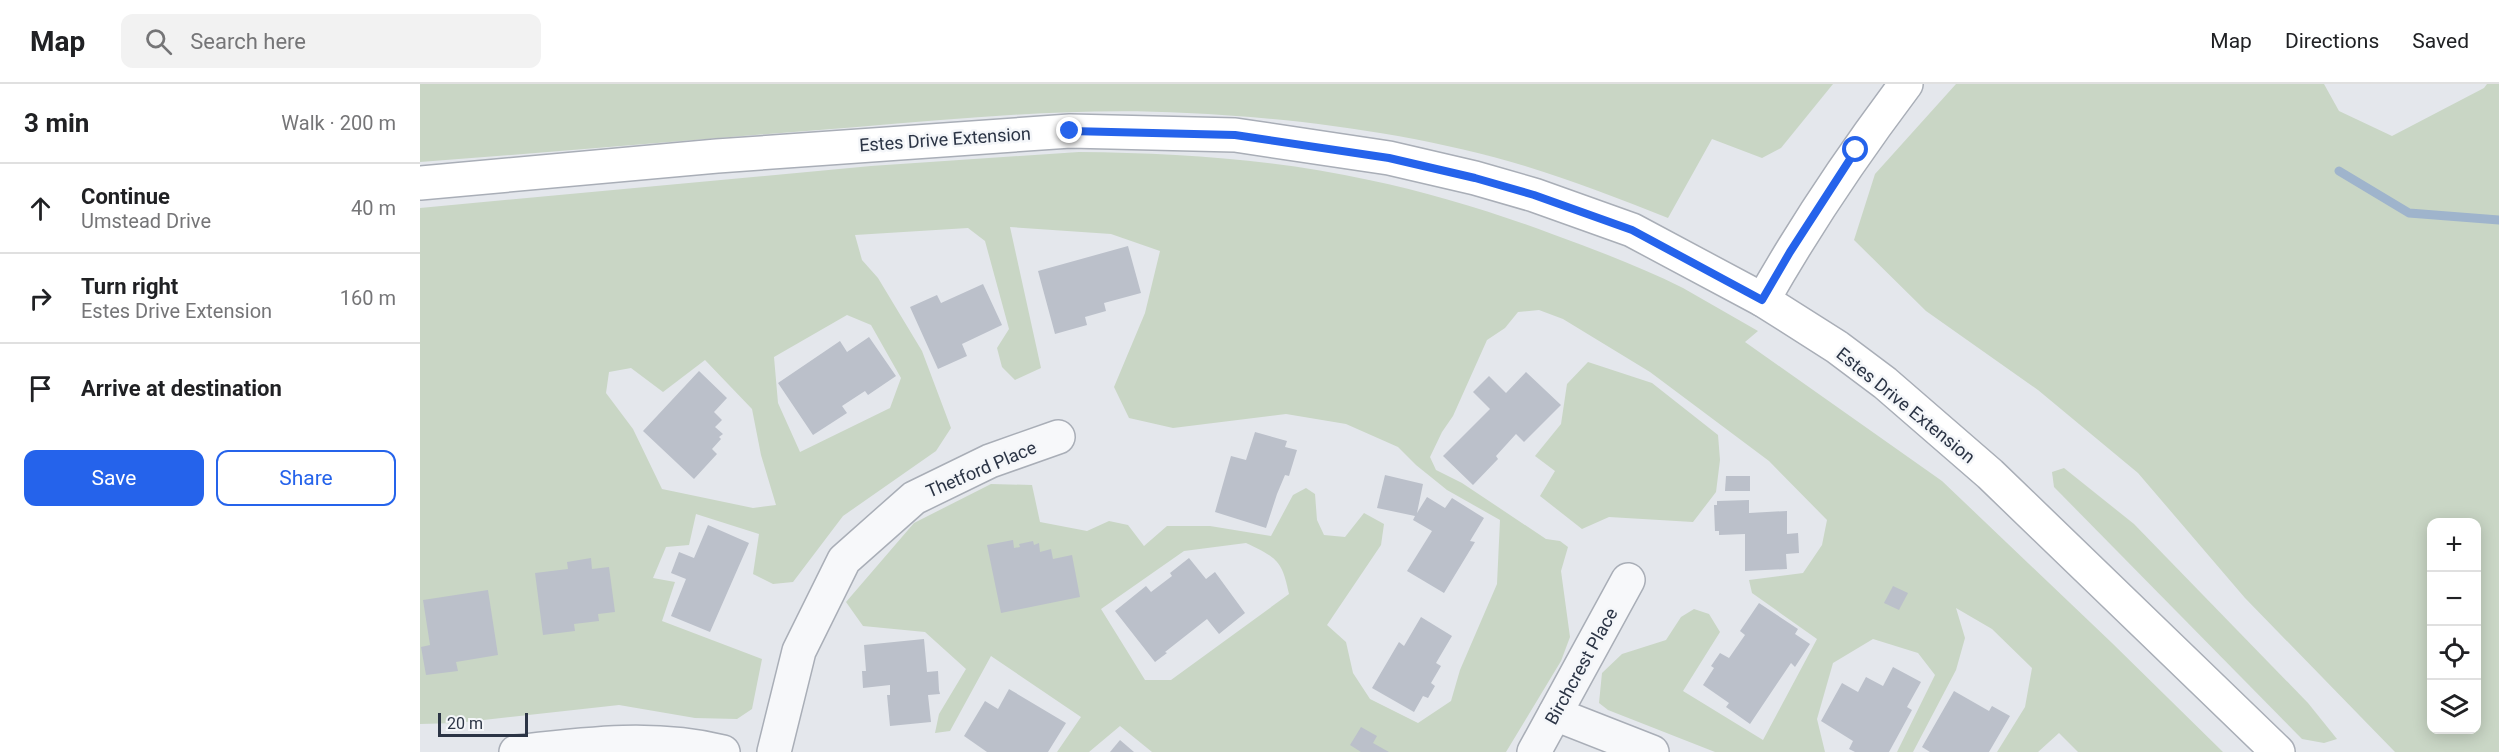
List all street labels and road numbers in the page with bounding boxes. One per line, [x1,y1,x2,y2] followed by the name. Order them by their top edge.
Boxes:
[858,123,1032,155] street label: Estes Drive Extension
[1833,343,1979,467] street label: Estes Drive Extension
[923,436,1039,502] street label: Thetford Place
[1540,604,1622,728] street label: Birchcrest Place

